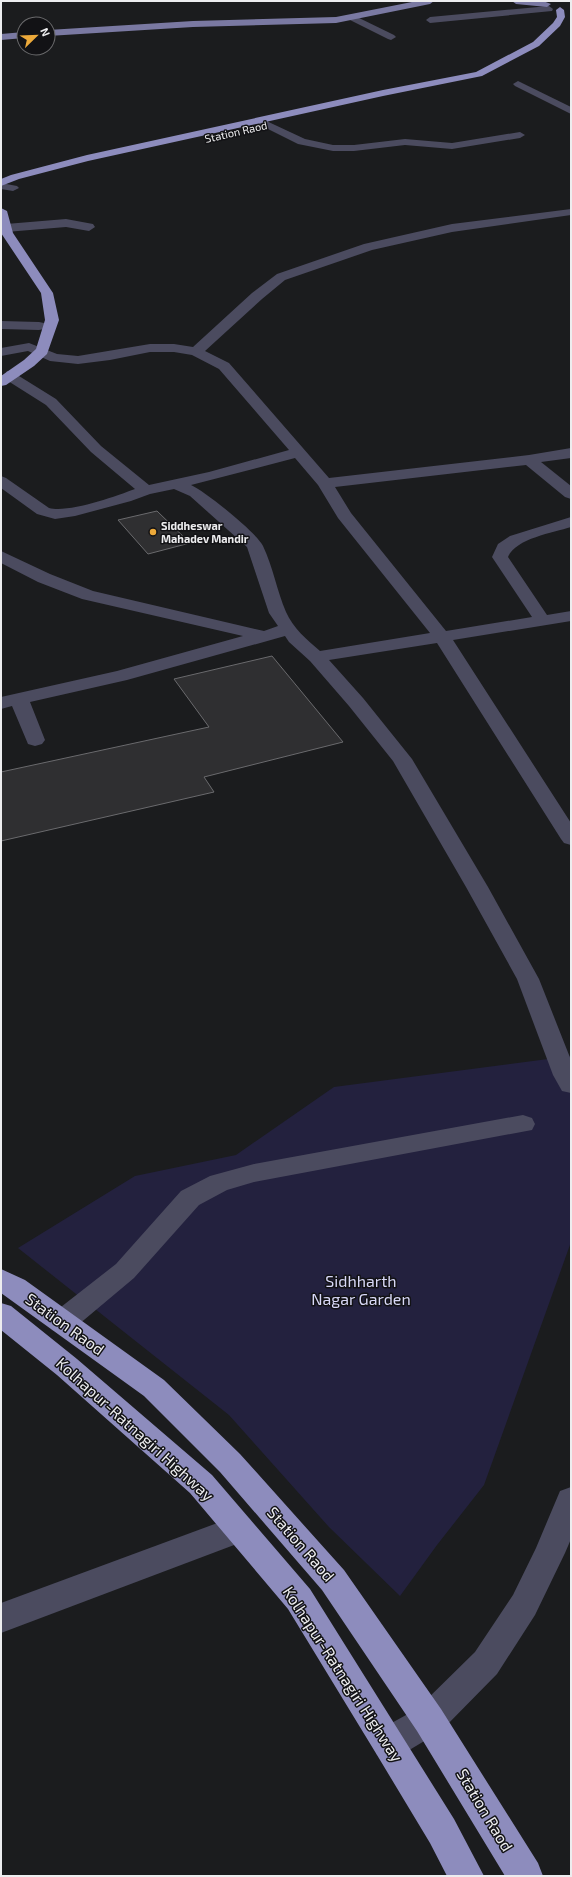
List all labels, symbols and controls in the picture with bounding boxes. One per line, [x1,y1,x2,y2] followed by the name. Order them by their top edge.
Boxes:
[16,16,56,56] north arrow
[38,26,53,38] text: N
[203,118,268,145] street label: Station Raod
[161,519,249,545] place label: Siddheswar Mahadev Mandir
[148,527,158,537] marker: Siddheswar Mahadev Mandir
[311,1271,411,1308] park label: Sidhharth Nagar Garden
[22,1289,108,1359] street label: Station Raod
[53,1353,218,1505] street label: Kolhapur-Ratnagiri Highway
[264,1502,339,1585] street label: Station Raod
[280,1582,408,1765] street label: Kolhapur-Ratnagiri Highway
[453,1765,517,1854] street label: Station Raod

